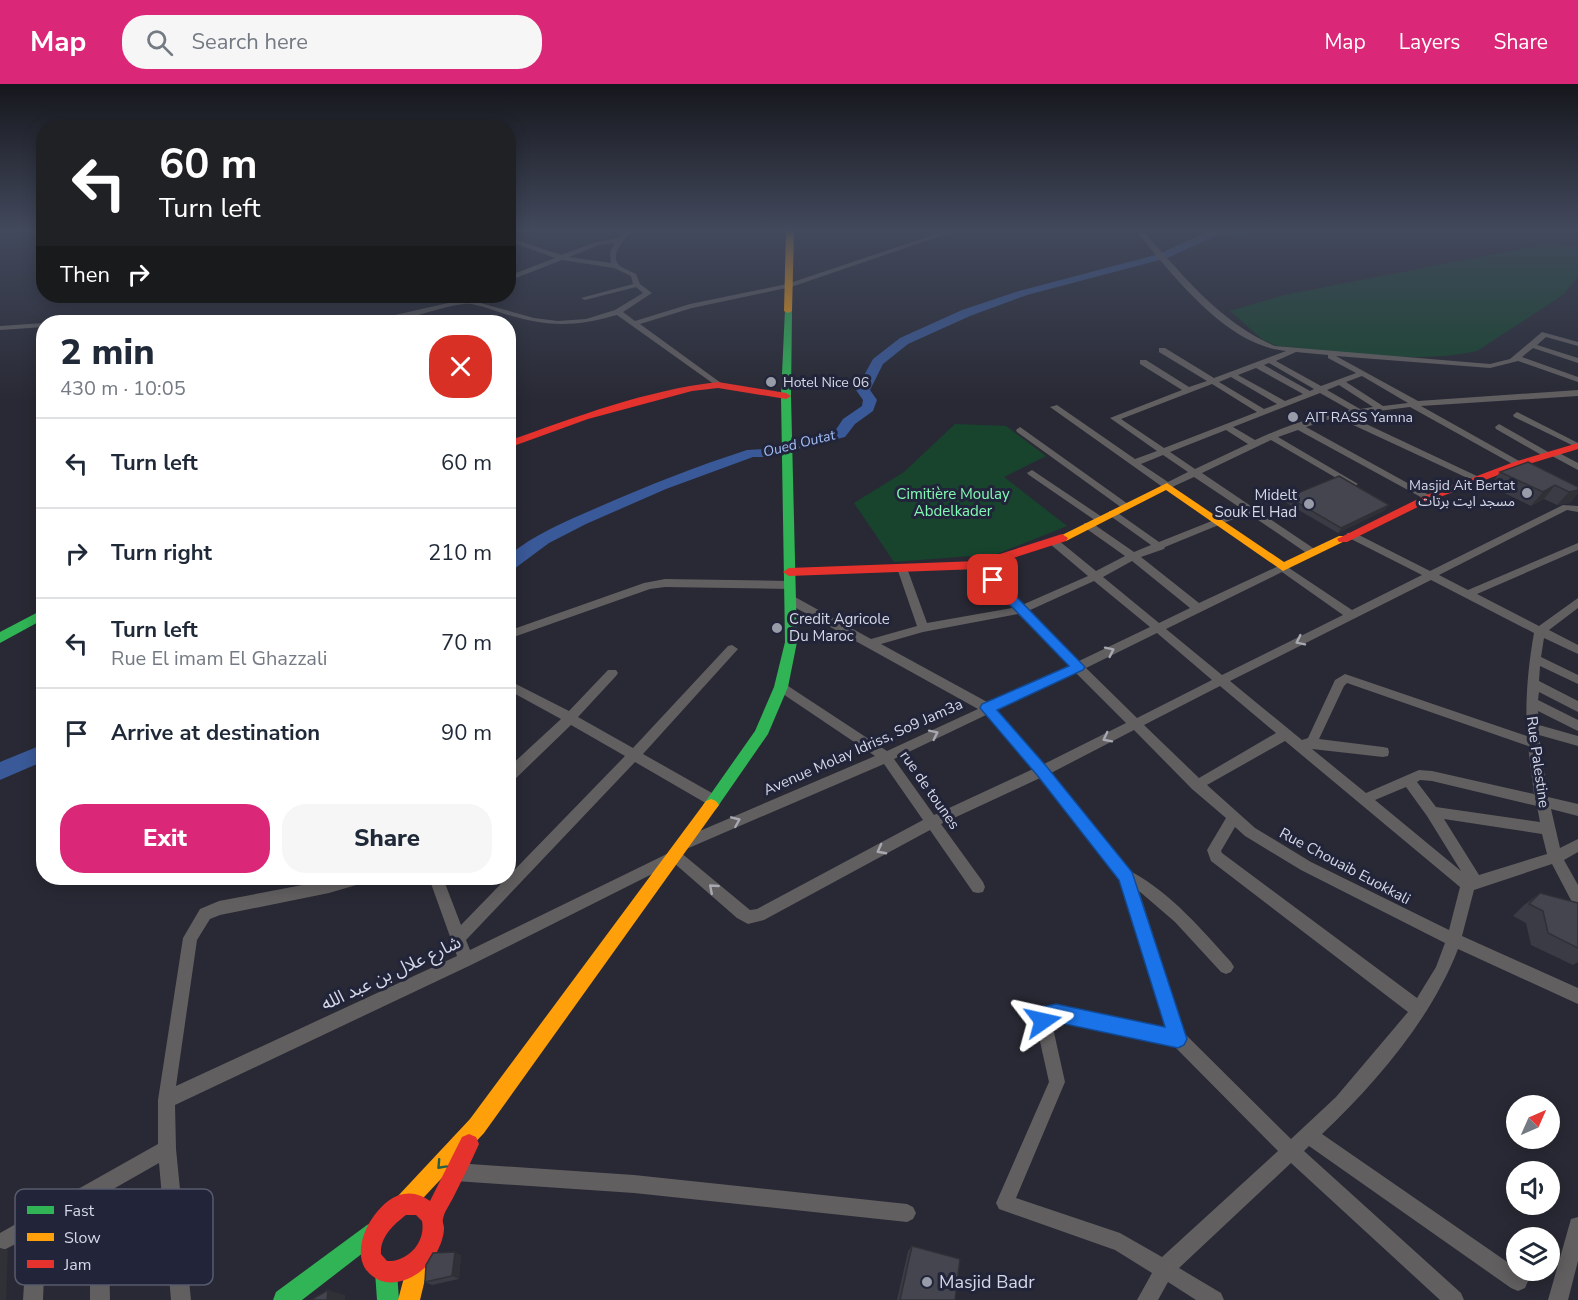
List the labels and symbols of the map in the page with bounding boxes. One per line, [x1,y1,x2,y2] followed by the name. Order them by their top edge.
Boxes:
[783,373,869,392] place label: Hotel Nice 06
[764,375,778,389] marker: Hotel Nice 06
[1305,408,1413,427] place label: AIT RASS Yamna
[1286,410,1300,424] marker: AIT RASS Yamna
[761,425,838,462] water label: Oued Outat
[1409,476,1515,511] place label: Masjid Ait Bertat مسجد ايت برتات
[896,484,1010,521] park label: Cimitière Moulay Abdelkader
[1215,485,1298,522] place label: Midelt Souk El Had
[1520,486,1534,500] marker: Masjid Ait Bertat مسجد ايت برتات
[1302,497,1316,511] marker: Midelt Souk El Had
[967,554,1018,605] pin
[789,609,890,646] place label: Credit Agricole Du Maroc
[770,621,784,635] marker: Credit Agricole Du Maroc
[1295,634,1306,646] one-way arrow
[1104,647,1115,659] one-way arrow
[760,694,966,800] street label: Avenue Molay Idriss, So9 Jam3a
[1522,715,1554,809] street label: Rue Palestine
[927,729,938,741] one-way arrow
[1102,731,1113,743] one-way arrow
[895,747,965,833] street label: rue de tounes
[730,817,741,829] one-way arrow
[1276,823,1414,909] street label: Rue Chouaib Euokkali
[877,843,887,854] one-way arrow
[709,884,720,895] one-way arrow
[317,930,466,1018] street label: شارع علال بن عبد الله
[1011,989,1075,1053] position arrow
[1506,1095,1560,1149] north arrow
[437,1158,448,1169] one-way arrow
[15,1189,213,1285] legend
[64,1200,95,1222] text: Fast
[64,1227,101,1249] text: Slow
[63,1254,91,1276] text: Jam
[939,1270,1035,1294] place label: Masjid Badr
[920,1275,934,1289] marker: Masjid Badr

